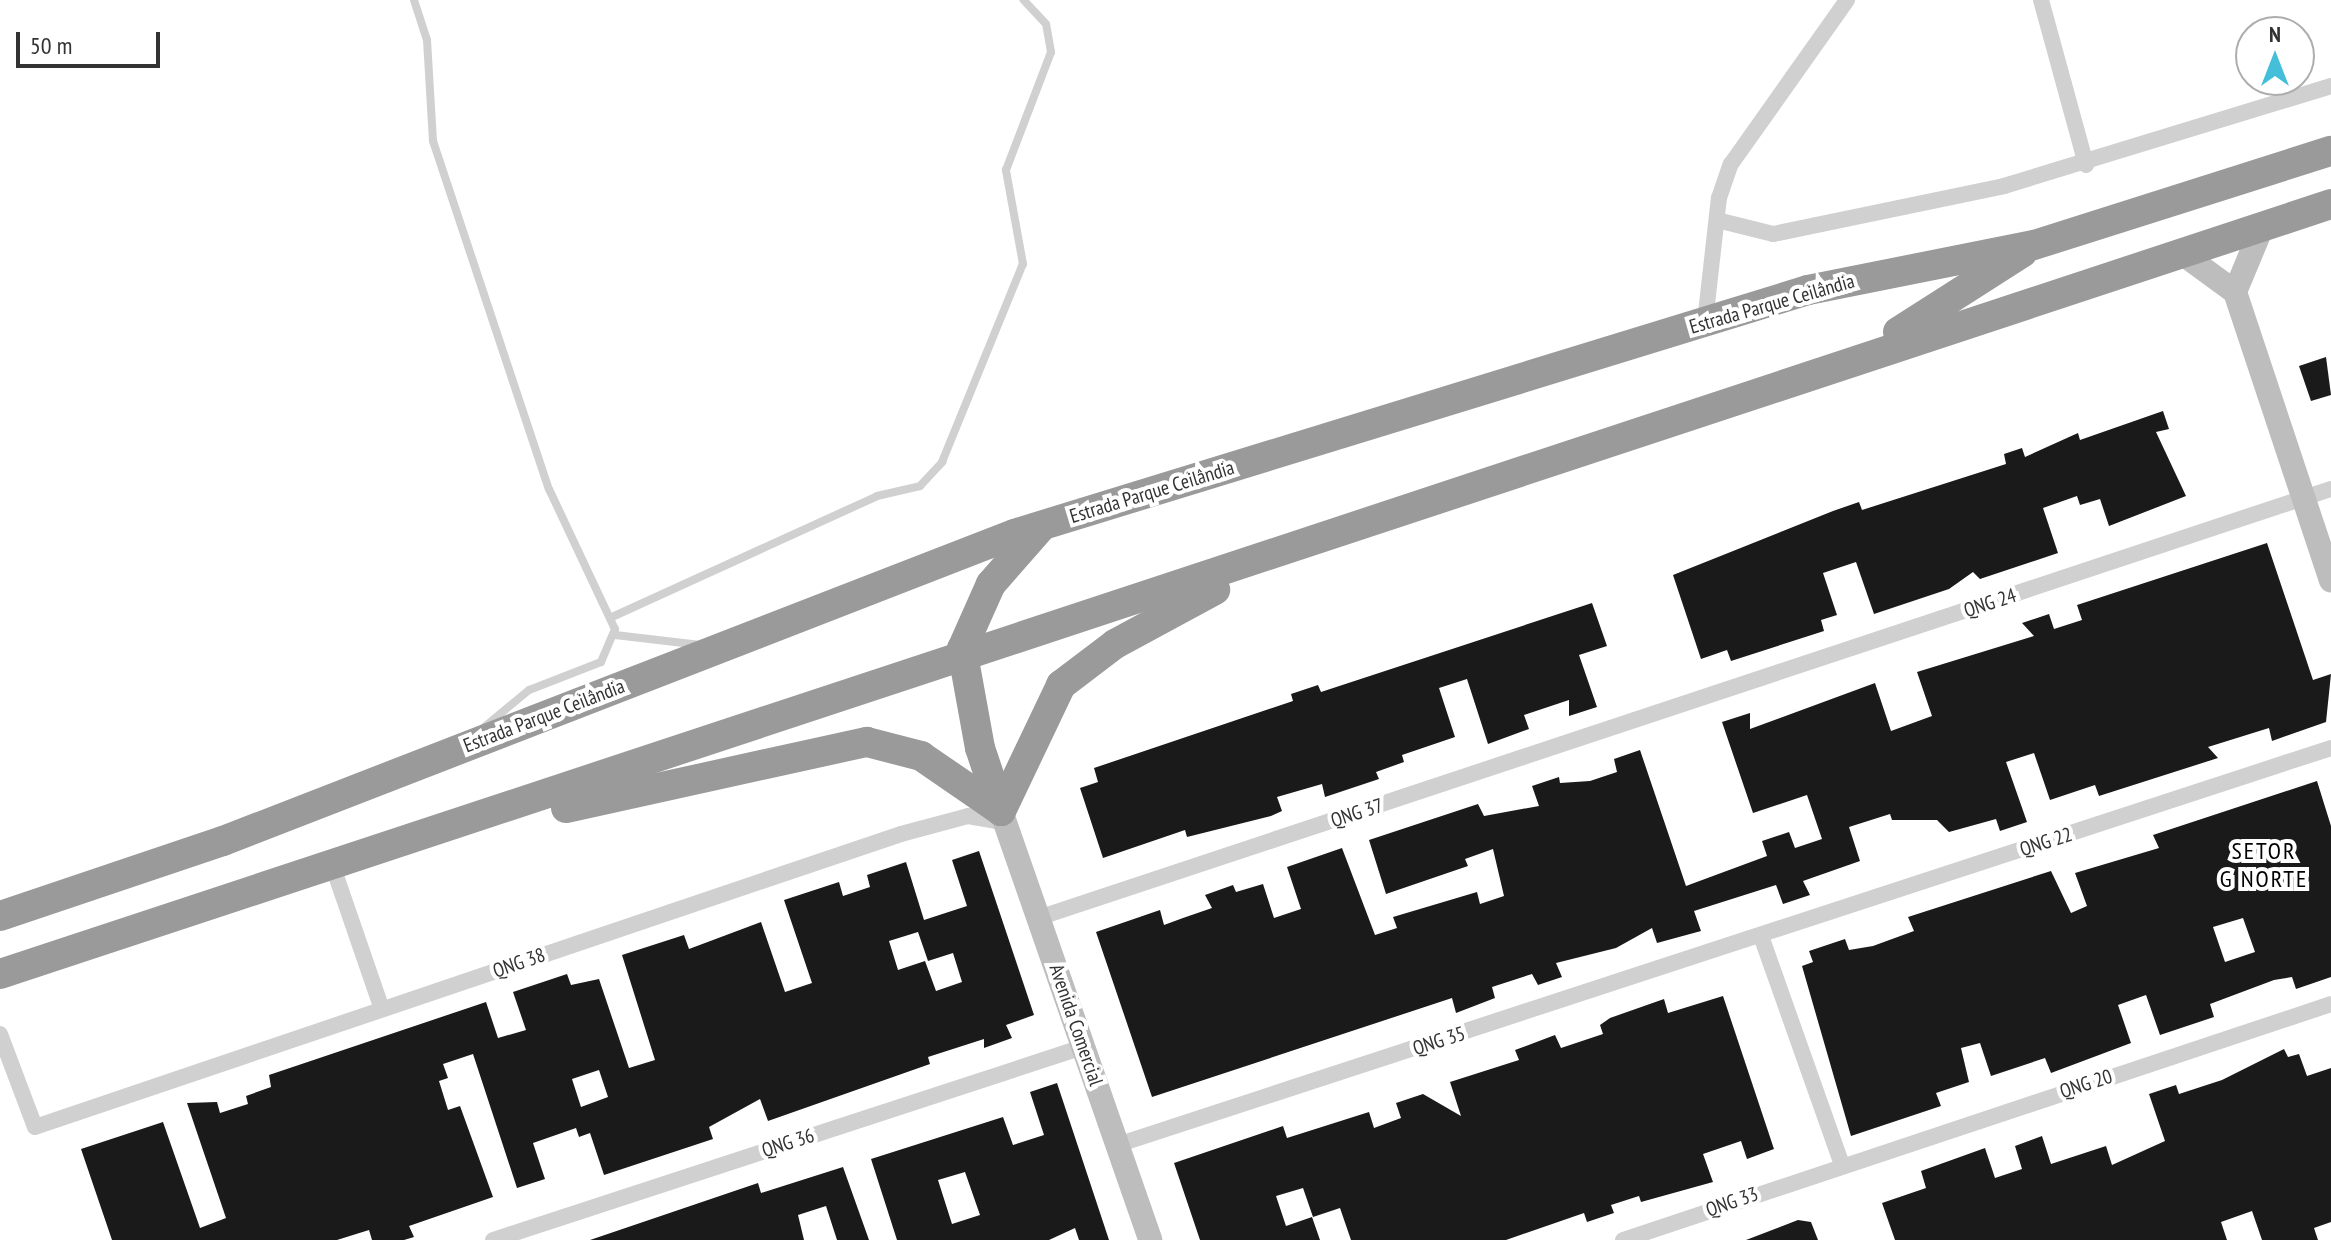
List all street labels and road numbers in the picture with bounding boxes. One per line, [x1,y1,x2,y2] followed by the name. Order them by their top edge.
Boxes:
[1687,269,1857,339] street label: Estrada Parque Ceilândia
[1067,456,1237,528] street label: Estrada Parque Ceilândia
[1961,583,2019,623] street label: QNG 24
[460,674,628,758] street label: Estrada Parque Ceilândia
[1328,793,1386,833] street label: QNG 37
[2017,822,2075,862] street label: QNG 22
[490,943,548,983] street label: QNG 38
[1044,961,1108,1089] street label: Avenida Comercial
[1410,1021,1468,1061] street label: QNG 35
[2057,1064,2115,1104] street label: QNG 20
[759,1123,817,1163] street label: QNG 36
[1703,1182,1761,1222] street label: QNG 33

